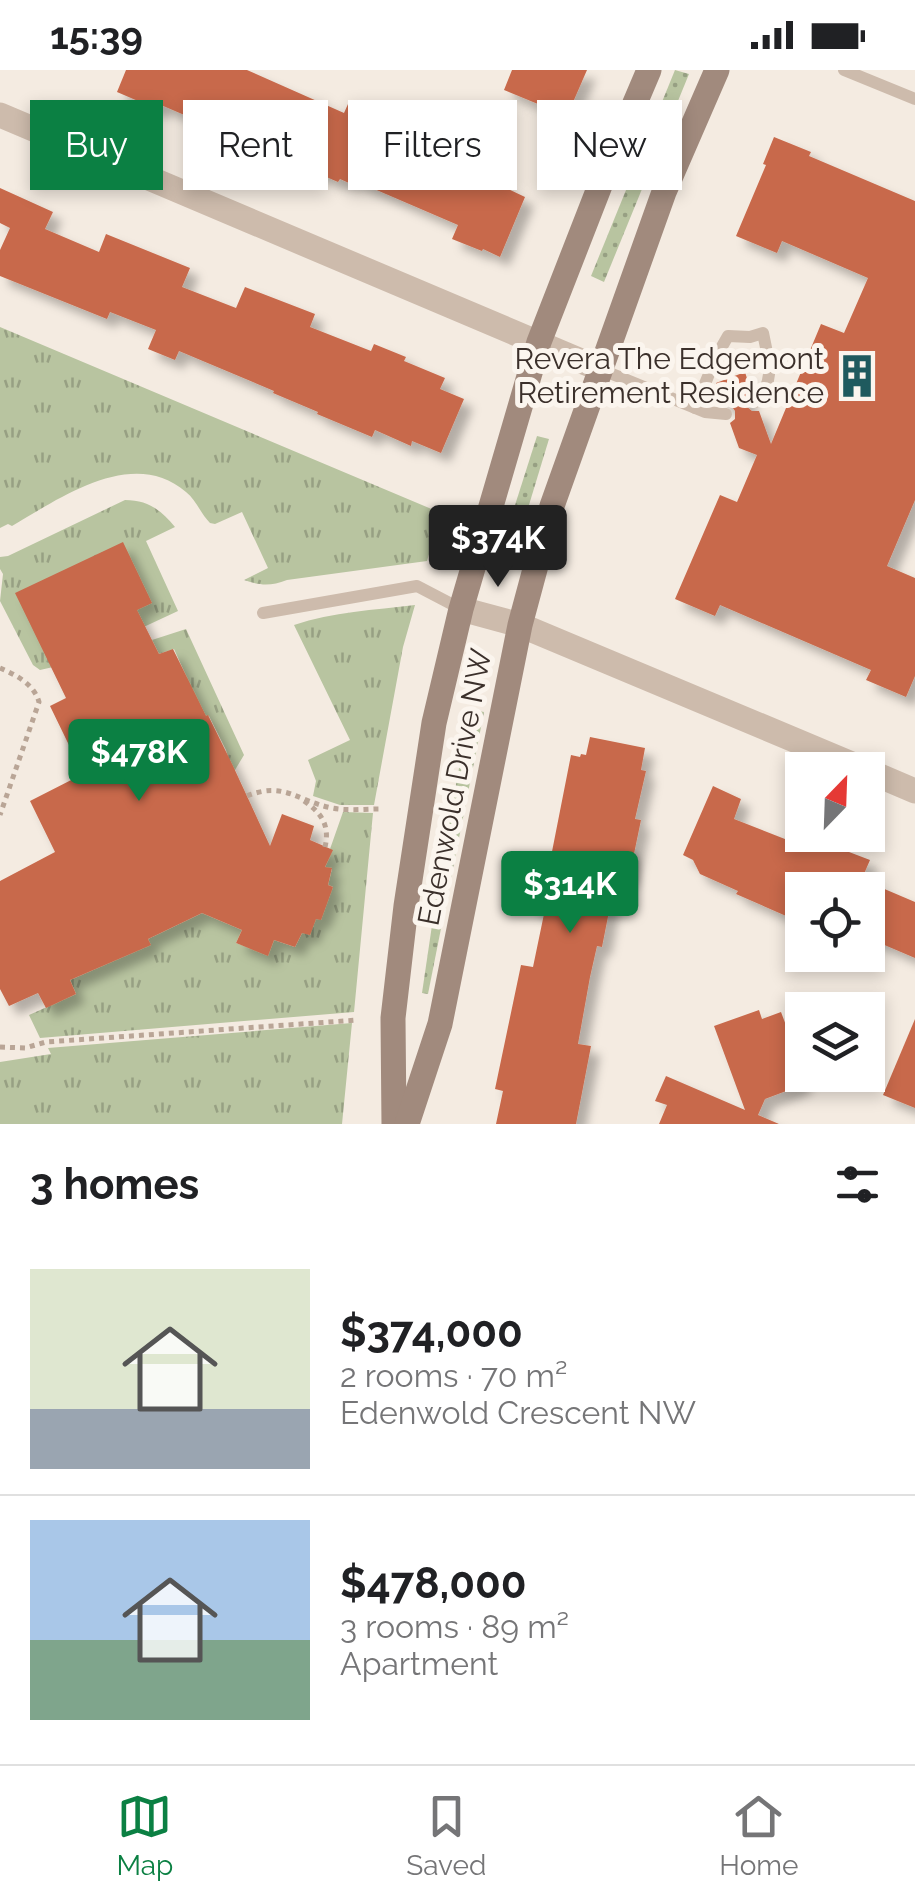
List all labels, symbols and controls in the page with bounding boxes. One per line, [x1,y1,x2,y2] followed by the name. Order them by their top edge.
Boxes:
[50,13,143,58] text: 15:39
[30,100,163,190] chip: Buy
[183,100,328,190] chip: Rent
[348,100,517,190] chip: Filters
[537,100,682,190] chip: New
[515,341,824,410] place label: Revera The Edgemont Retirement Residence
[833,352,881,400] building icon: Revera The Edgemont Retirement Residence
[428,505,568,590] pin: $374K
[451,519,545,556] text: $374K
[411,645,499,928] street label: Edenwold Drive NW
[69,719,209,804] pin: $478K
[90,733,188,770] text: $478K
[785,752,885,852] north arrow
[785,752,885,1092] map controls
[500,851,640,936] pin: $314K
[523,865,617,902] text: $314K
[785,872,885,972] button: locate
[785,992,885,1092] button: layers
[830,1157,885,1212] icon: filters
[30,1160,199,1209] text: 3 homes
[340,1308,523,1357] text: $374,000
[110,1309,230,1429] icon: home
[340,1357,567,1394] text: 2 rooms · 70 m²
[340,1394,696,1431] text: Edenwold Crescent NW
[340,1559,527,1608] text: $478,000
[110,1560,230,1680] icon: home
[340,1608,569,1645] text: 3 rooms · 89 m²
[340,1645,498,1682] text: Apartment
[116,1789,173,1882] tab: Map
[406,1789,486,1882] tab: Saved
[719,1789,799,1882] tab: Home

